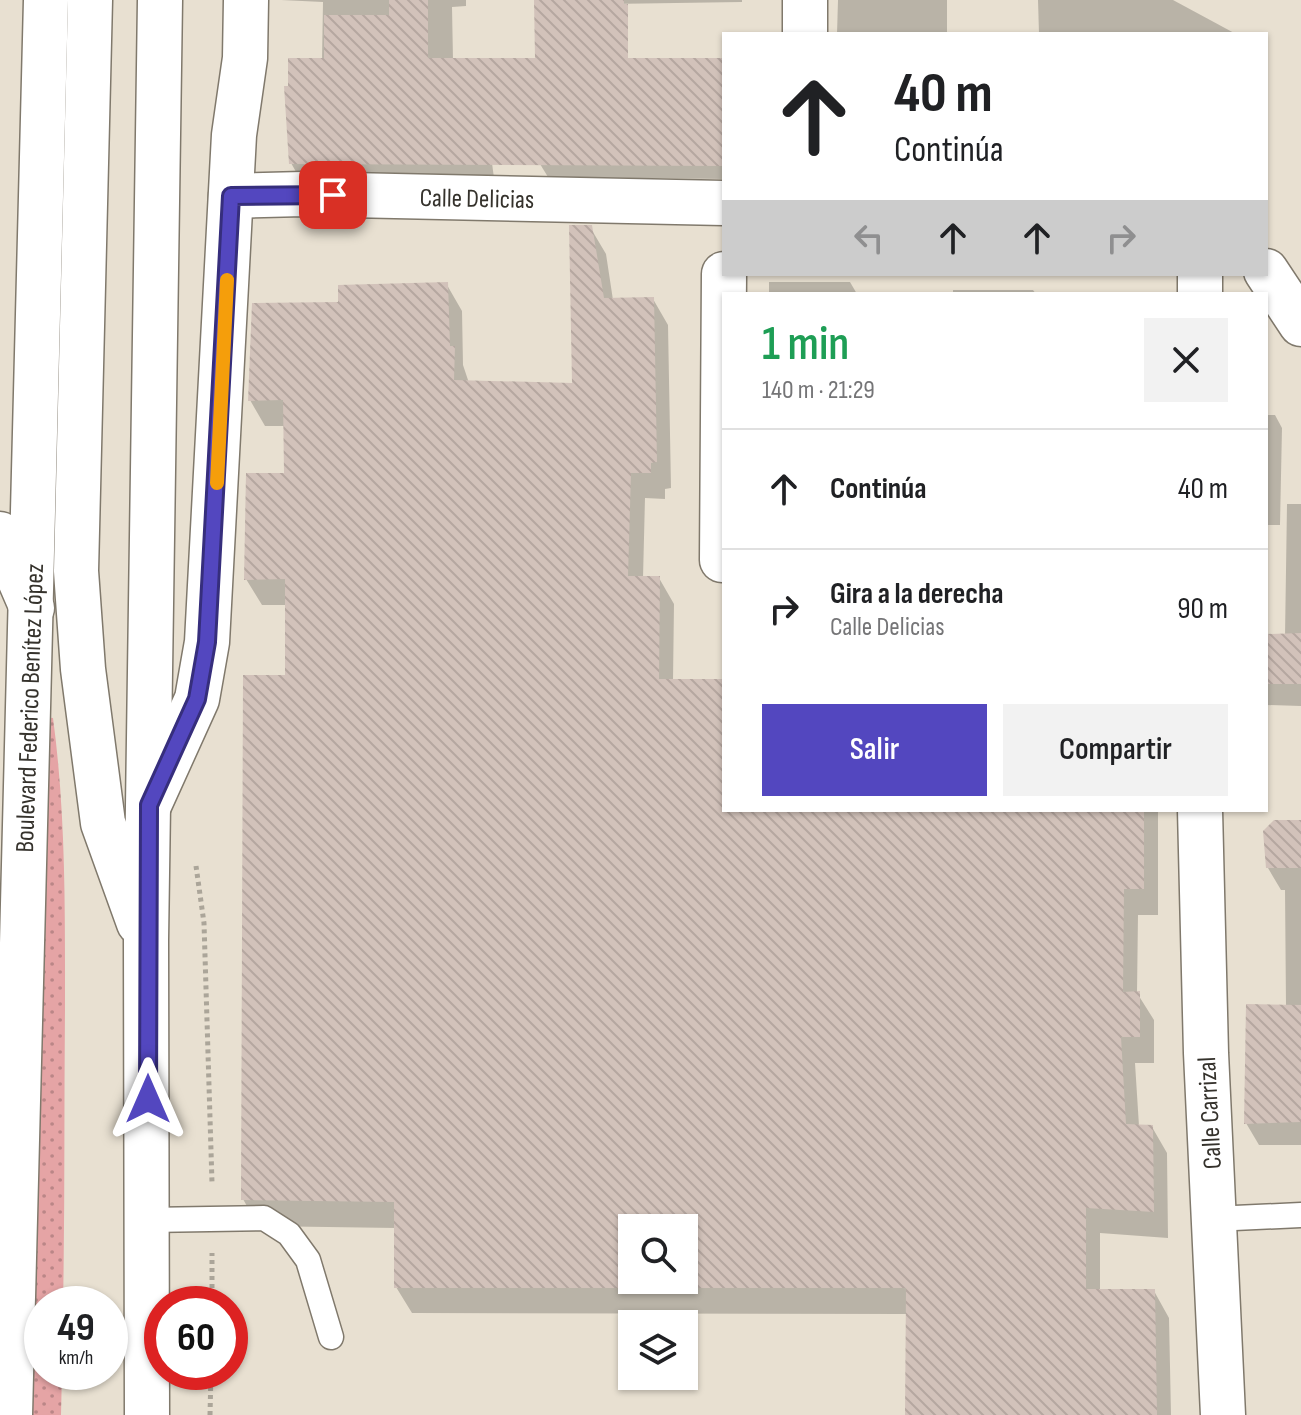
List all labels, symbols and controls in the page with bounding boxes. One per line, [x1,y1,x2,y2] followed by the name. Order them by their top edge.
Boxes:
[894,61,993,128] text: 40 m
[762,64,866,168] icon: ahead
[894,129,1004,172] text: Continúa
[299,161,367,229] pin
[311,173,355,217] icon: arrive
[419,183,534,216] street label: Calle Delicias
[847,216,891,260] icon: left
[931,216,975,260] icon: ahead
[1015,216,1059,260] icon: ahead
[1099,216,1143,260] icon: right
[762,316,849,373] text: 1 min
[1144,318,1228,402] button: close
[762,375,875,406] text: 140 m · 21:29
[762,467,806,511] icon: ahead
[830,471,926,507] text: Continúa
[1178,471,1228,507] text: 40 m
[10,563,51,853] street label: Boulevard Federico Benítez López
[830,576,1004,612] text: Gira a la derecha
[762,587,806,631] icon: right
[1177,591,1228,627] text: 90 m
[830,612,944,643] text: Calle Delicias
[762,704,987,796] button: Salir
[1003,704,1228,796] button: Compartir
[1192,1056,1229,1170] street label: Calle Carrizal
[106,1057,190,1141] position arrow
[618,1214,698,1390] map controls
[618,1214,698,1294] button: search
[144,1286,248,1390] speed limit sign: 60
[57,1304,95,1352] text: 49
[618,1310,698,1390] button: layers
[59,1346,93,1370] text: km/h

